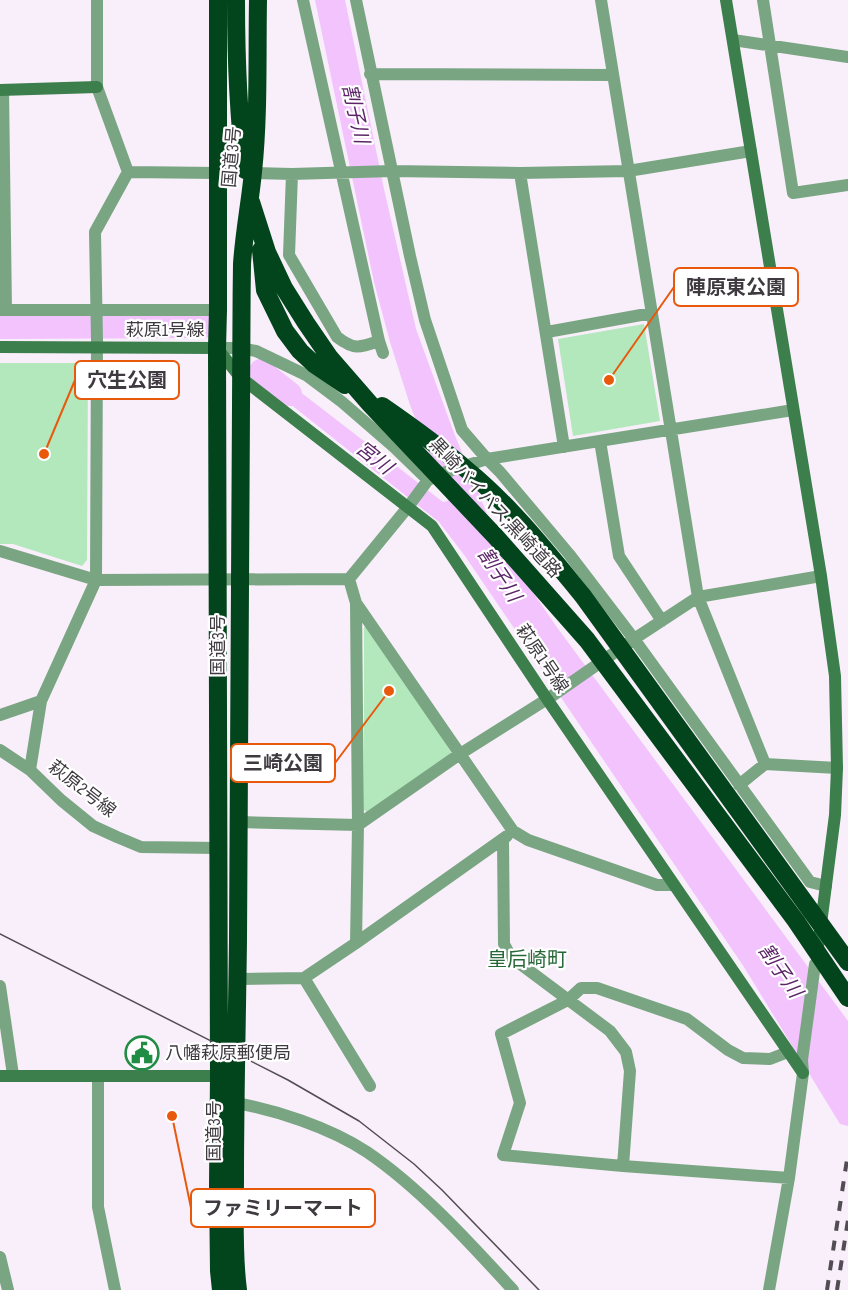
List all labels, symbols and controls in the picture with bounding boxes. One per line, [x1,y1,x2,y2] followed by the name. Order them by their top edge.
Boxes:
[337,82,374,148] water label: 割子川
[219,125,245,189] street label: 国道3号
[674,268,798,306] callout: 陣原東公園
[686,276,786,300] text: 陣原東公園
[126,320,204,341] street label: 萩原1号線
[75,361,179,399] callout: 穴生公園
[87,369,167,393] text: 穴生公園
[425,434,565,582] street label: 黒崎バイパス;黒崎道路
[351,436,399,481] water label: 宮川
[472,543,527,608] water label: 割子川
[208,614,229,676] street label: 国道3号
[511,621,573,697] street label: 萩原1号線
[231,744,335,782] callout: 三崎公園
[243,752,323,776] text: 三崎公園
[44,756,120,822] street label: 萩原2号線
[753,940,808,1004] water label: 割子川
[487,948,567,972] district label: 皇后崎町
[124,1035,160,1071] public building icon: 八幡萩原郵便局
[165,1043,291,1064] place label: 八幡萩原郵便局
[204,1100,225,1162] street label: 国道3号
[191,1189,375,1227] callout: ファミリーマート
[203,1197,363,1221] text: ファミリーマート

